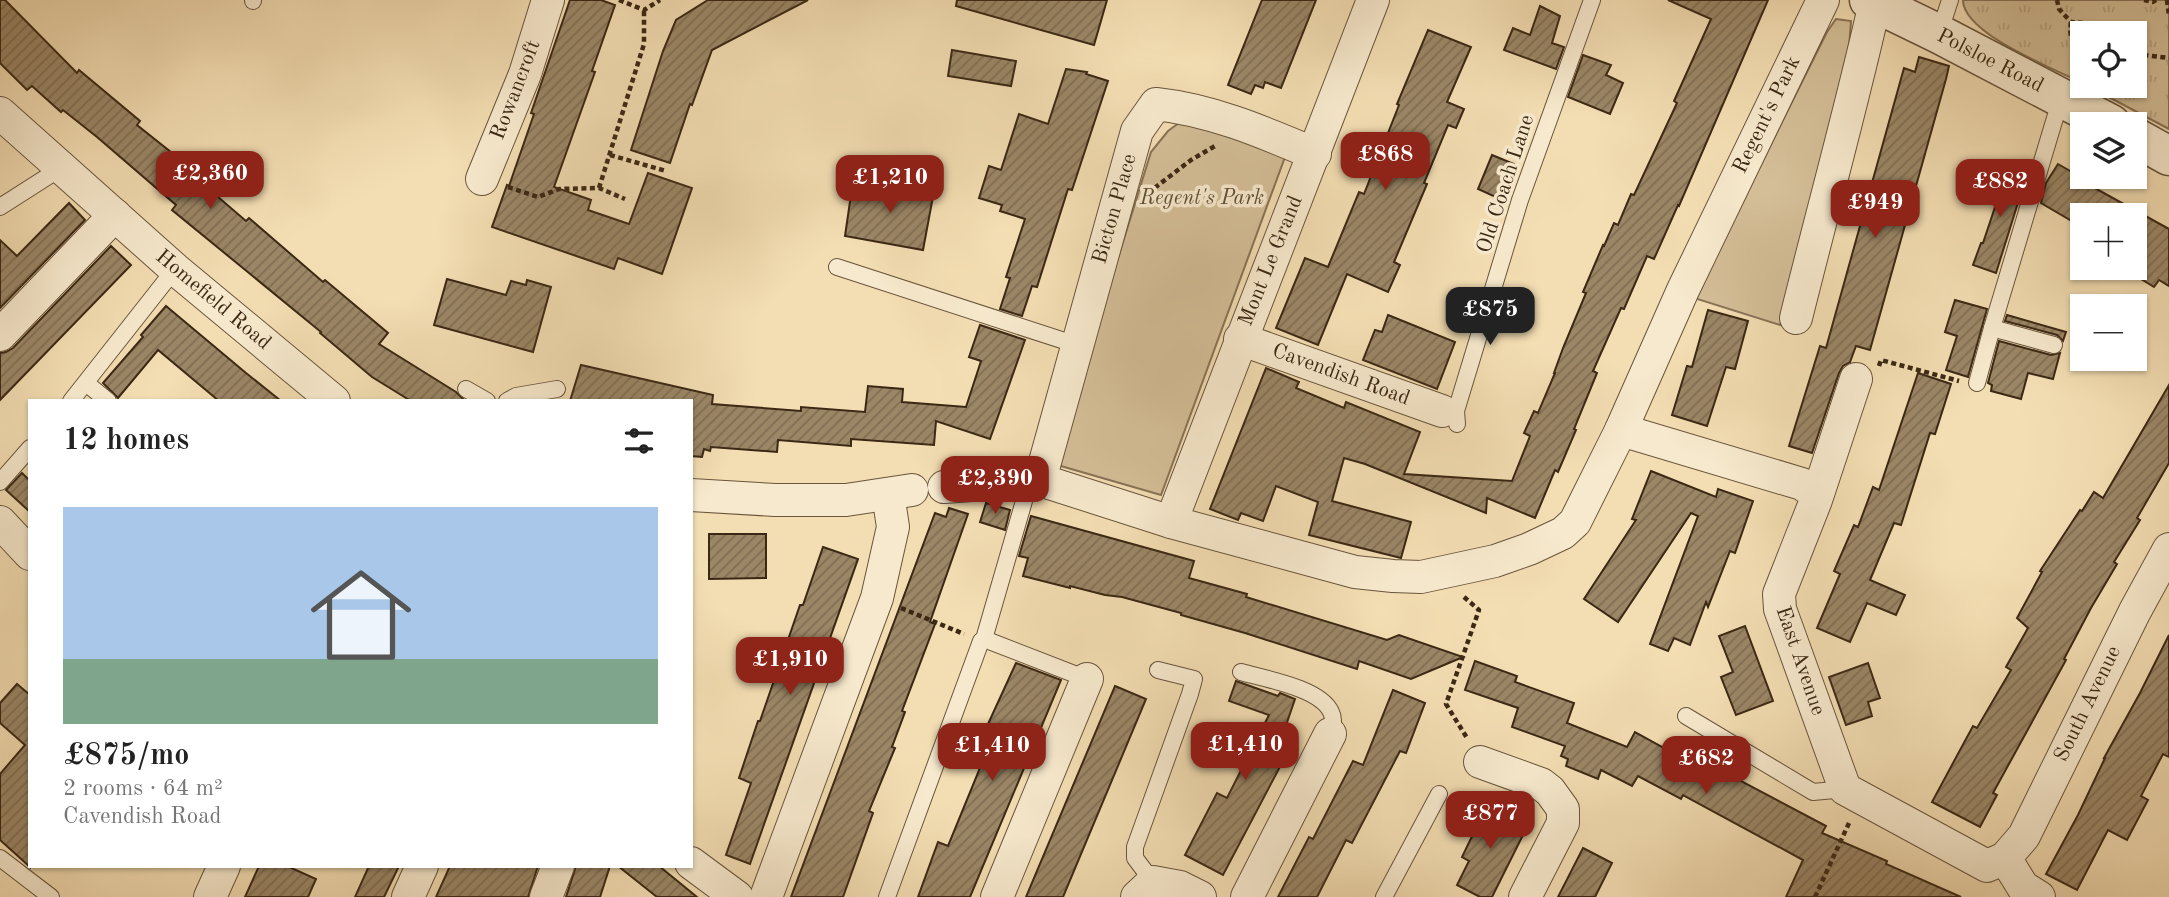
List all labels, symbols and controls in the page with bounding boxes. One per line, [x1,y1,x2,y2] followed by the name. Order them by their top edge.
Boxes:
[2070,21,2147,371] map controls
[2070,21,2147,98] button: locate
[1933,25,2047,97] street label: Polsloe Road
[487,37,545,143] street label: Rowancroft
[1730,53,1804,177] street label: Regent's Park
[1474,112,1538,256] street label: Old Coach Lane
[2070,112,2147,189] button: layers
[1344,132,1426,192] pin: £868
[1357,143,1413,166] text: £868
[153,152,267,211] pin: £2,360
[1089,152,1141,266] street label: Bicton Place
[833,156,947,215] pin: £1,210
[1959,160,2041,219] pin: £882
[172,162,248,185] text: £2,360
[852,166,928,189] text: £1,210
[1972,170,2028,193] text: £882
[1834,180,1916,240] pin: £949
[1139,188,1264,209] park label: Regent's Park
[1847,191,1903,214] text: £949
[1235,193,1307,329] street label: Mont Le Grand
[2070,203,2147,280] button: +
[151,246,275,354] street label: Homefield Road
[1449,288,1531,347] pin: £875
[2070,294,2147,371] button: −
[1462,298,1518,321] text: £875
[1269,340,1413,410] street label: Cavendish Road
[620,422,658,460] icon: filters
[63,426,189,456] text: 12 homes
[938,456,1052,516] pin: £2,390
[957,467,1033,490] text: £2,390
[298,552,424,678] icon: home
[1772,604,1828,718] street label: East Avenue
[733,638,847,697] pin: £1,910
[2051,643,2125,765] street label: South Avenue
[752,648,828,671] text: £1,910
[1188,722,1302,782] pin: £1,410
[935,724,1049,783] pin: £1,410
[1207,733,1283,756] text: £1,410
[954,734,1030,757] text: £1,410
[1665,736,1747,796] pin: £682
[63,741,189,771] text: £875/mo
[1678,747,1734,770] text: £682
[63,777,223,800] text: 2 rooms · 64 m²
[1449,792,1531,851] pin: £877
[1462,802,1518,825] text: £877
[63,805,222,828] text: Cavendish Road

